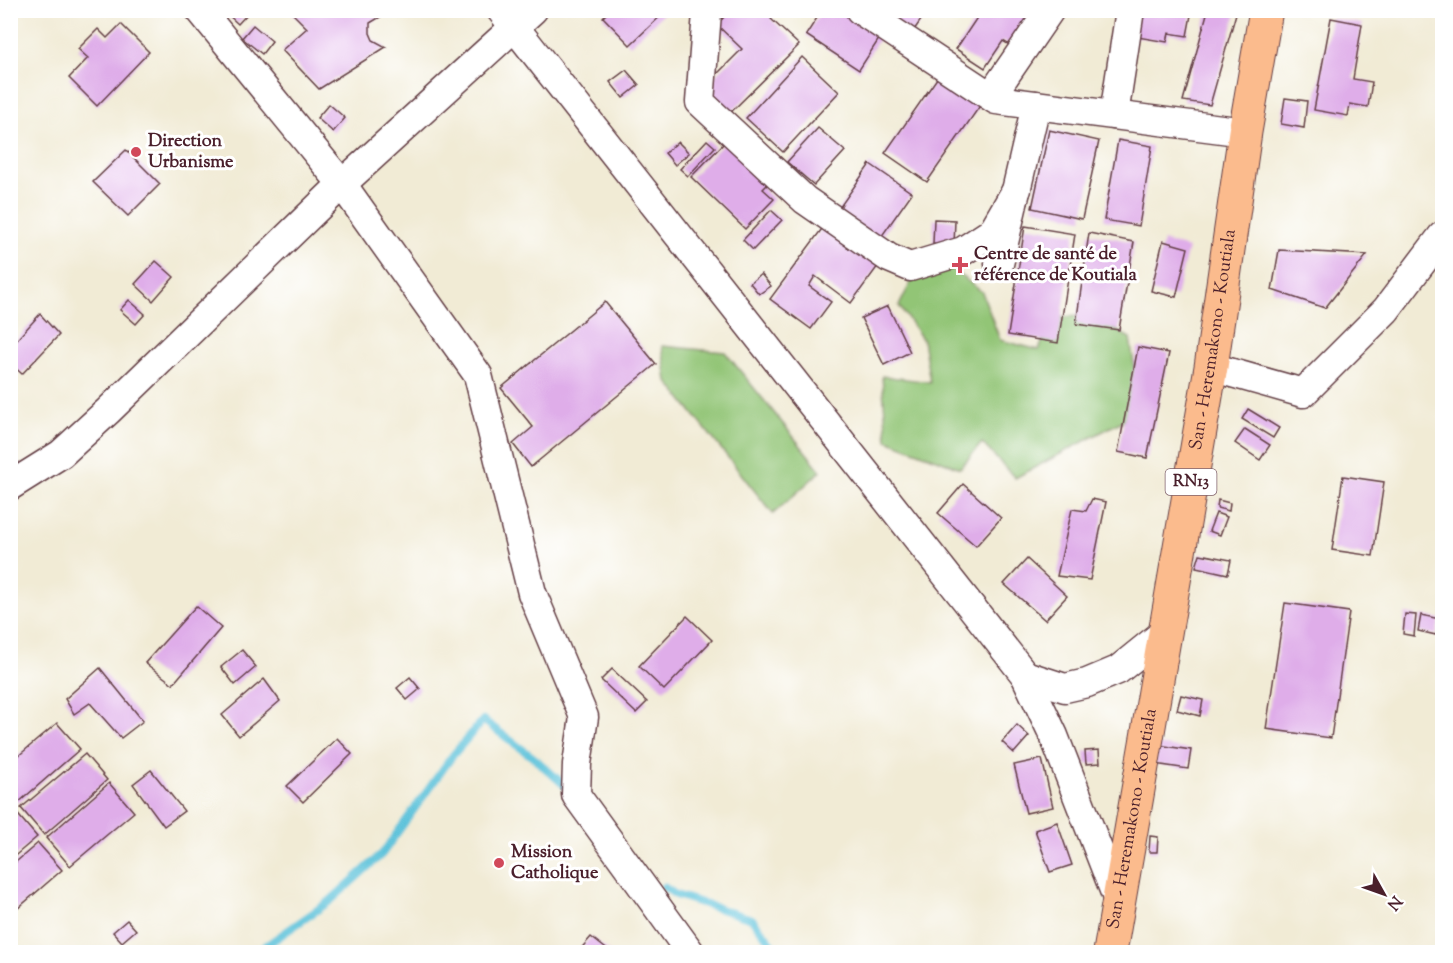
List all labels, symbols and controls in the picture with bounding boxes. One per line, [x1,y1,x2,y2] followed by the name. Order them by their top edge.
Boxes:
[148,129,234,176] place label: Direction Urbanisme
[129,145,143,159] marker: Direction Urbanisme
[1184,228,1244,452] street label: San - Heremakono - Koutiala
[974,242,1138,289] place label: Centre de santé de référence de Koutiala
[951,256,969,274] marker: Centre de santé de référence de Koutiala
[1166,469,1216,495] road number: RN13
[1101,707,1165,931] street label: San - Heremakono - Koutiala
[511,840,599,887] place label: Mission Catholique
[492,856,506,870] marker: Mission Catholique
[1354,864,1414,924] north arrow
[1381,890,1406,914] text: N

